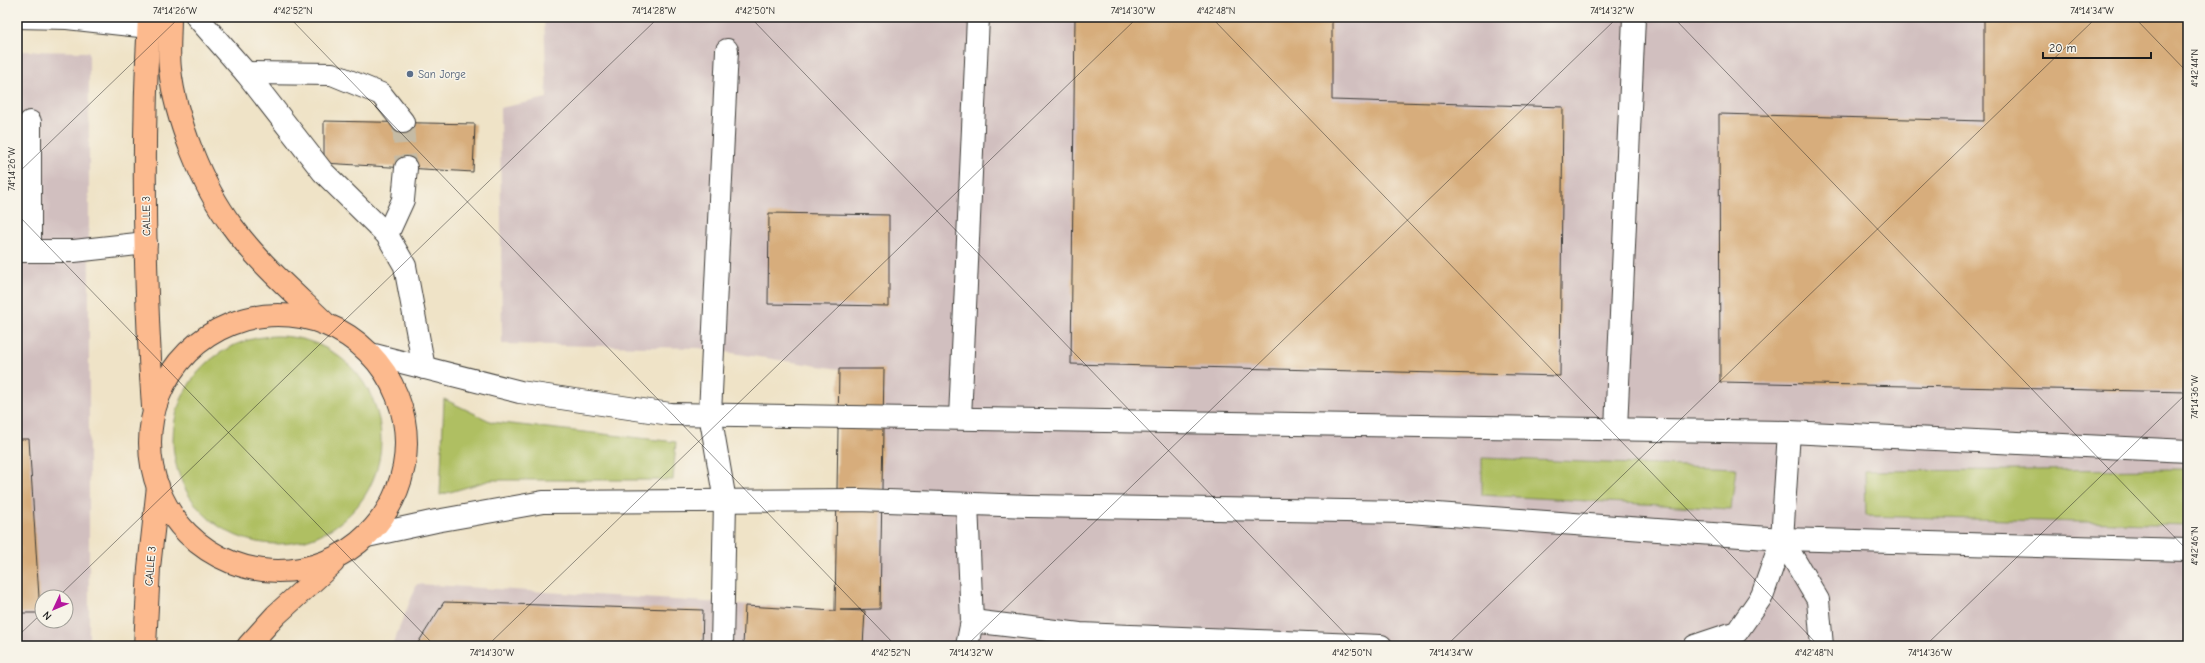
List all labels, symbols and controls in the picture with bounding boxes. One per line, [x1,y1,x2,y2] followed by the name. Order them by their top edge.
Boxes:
[153,5,197,17] text: 74°14'26"W
[273,5,313,17] text: 4°42'52"N
[632,5,676,17] text: 74°14'28"W
[735,5,775,17] text: 4°42'50"N
[1111,5,1156,17] text: 74°14'30"W
[1197,5,1235,17] text: 4°42'48"N
[1590,5,1634,17] text: 74°14'32"W
[2070,5,2114,17] text: 74°14'34"W
[2043,34,2151,60] scale bar
[2049,41,2077,55] text: 20 m
[2189,49,2201,87] text: 4°42'44"N
[418,68,466,81] place label: San Jorge
[405,69,415,79] marker: San Jorge
[6,147,18,191] text: 74°14'26"W
[140,196,153,236] street label: CALLE 3
[2189,375,2201,419] text: 74°14'36"W
[2189,527,2201,565] text: 4°42'46"N
[142,546,159,587] street label: CALLE 3
[34,589,74,629] north arrow
[40,608,54,623] text: N
[470,647,515,659] text: 74°14'30"W
[871,647,911,659] text: 4°42'52"N
[949,647,993,659] text: 74°14'32"W
[1332,647,1372,659] text: 4°42'50"N
[1429,647,1473,659] text: 74°14'34"W
[1795,647,1833,659] text: 4°42'48"N
[1908,647,1952,659] text: 74°14'36"W

